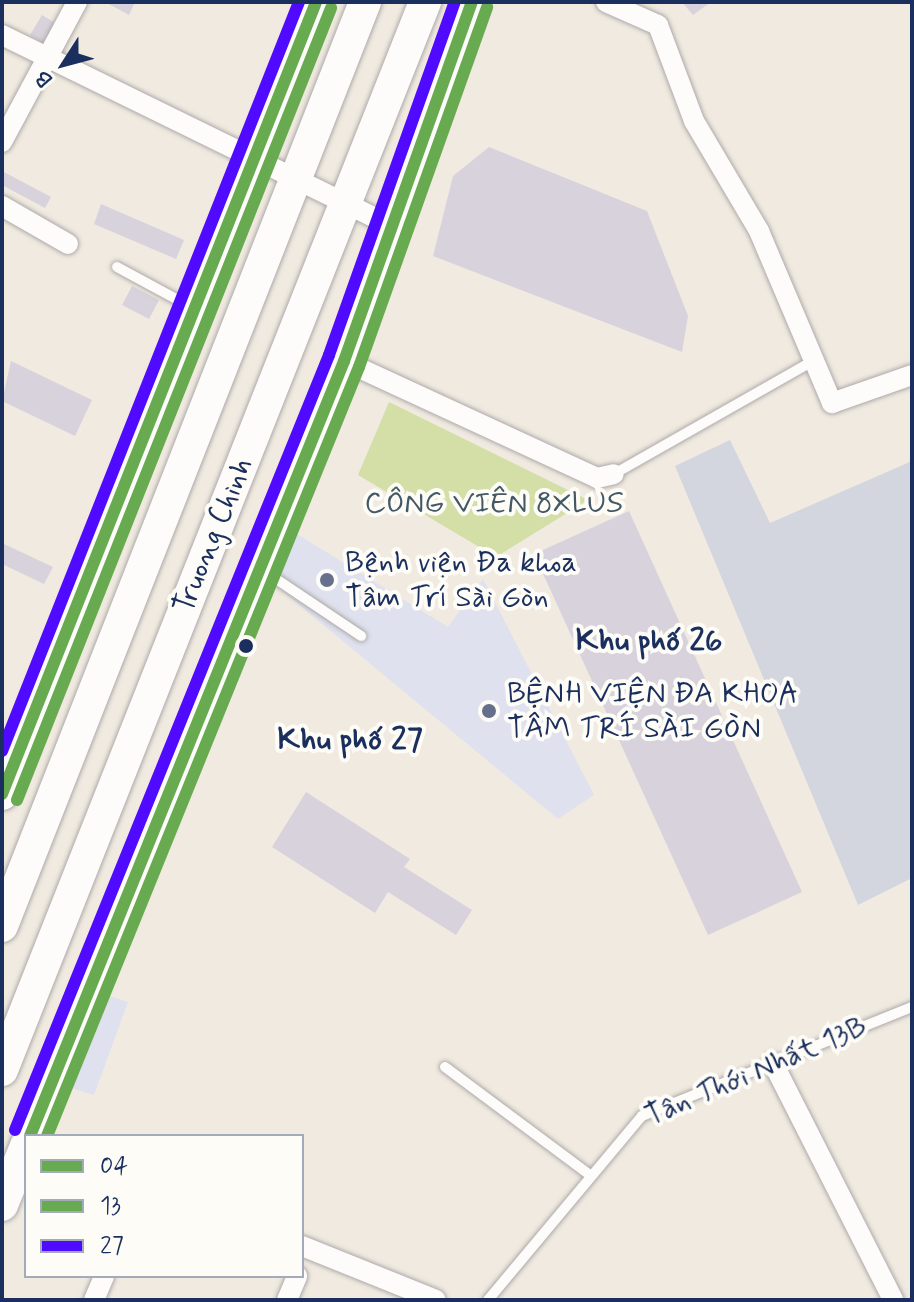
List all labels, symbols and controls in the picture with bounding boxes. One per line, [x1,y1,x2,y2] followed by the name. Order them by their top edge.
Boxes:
[24,24,104,104] north arrow
[29,64,60,92] text: B
[164,447,264,625] street label: Truong Chinh
[366,486,622,522] park label: CÔNG VIÊN 8XLUS
[345,545,578,616] place label: Bệnh viện Đa khoa Tâm Trí Sài Gòn
[316,569,338,591] marker: Bệnh viện Đa khoa Tâm Trí Sài Gòn
[575,622,723,660] district label: Khu phố 26
[238,638,254,654] unlabelled marker
[507,676,795,746] place label: BỆNH VIỆN ĐA KHOA TÂM TRÍ SÀI GÒN
[478,700,500,722] marker: BỆNH VIỆN ĐA KHOA TÂM TRÍ SÀI GÒN
[277,721,423,759] district label: Khu phố 27
[640,1009,872,1135] street label: Tân Thới Nhất 13B
[24,1134,304,1278] legend
[100,1151,128,1182] text: 04
[100,1191,121,1222] text: 13
[100,1231,124,1262] text: 27

